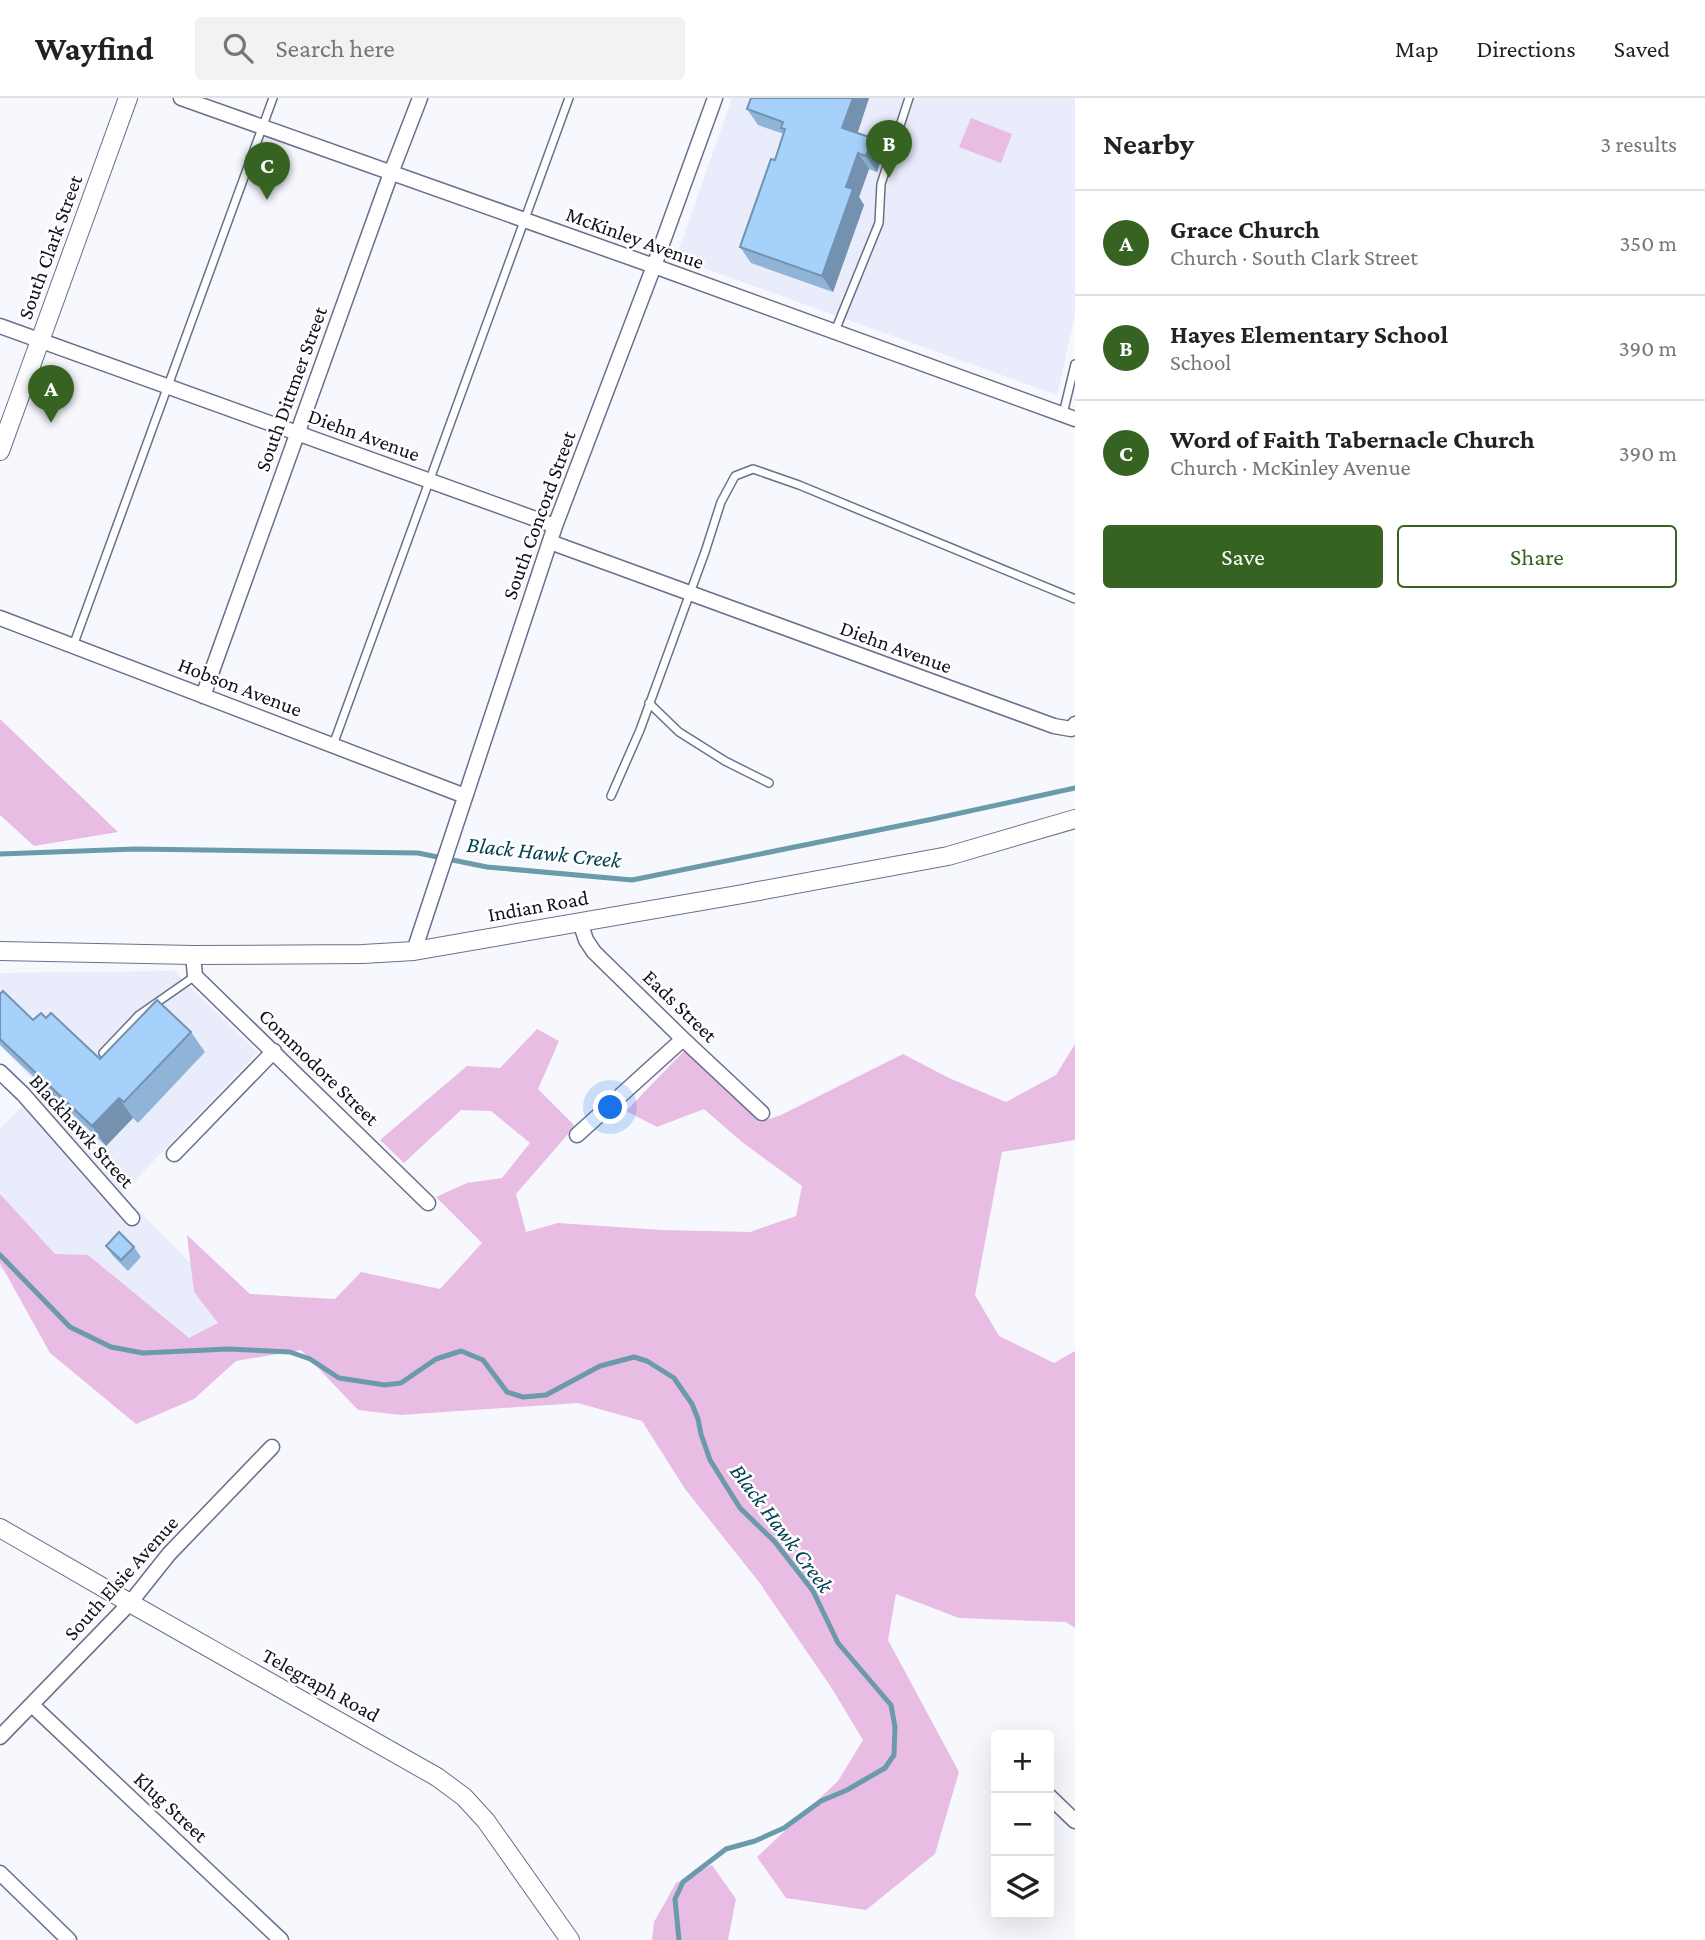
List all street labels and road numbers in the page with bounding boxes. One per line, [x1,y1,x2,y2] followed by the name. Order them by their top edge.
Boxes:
[13,171,88,322] street label: South Clark Street
[563,202,707,274] street label: McKinley Avenue
[250,302,332,475] street label: South Dittmer Street
[305,404,423,466] street label: Diehn Avenue
[497,426,581,603] street label: South Concord Street
[837,616,955,678] street label: Diehn Avenue
[175,652,305,722] street label: Hobson Avenue
[486,885,590,927] street label: Indian Road
[638,965,723,1048] street label: Eads Street
[254,1004,385,1131] street label: Commodore Street
[25,1069,140,1194] street label: Blackhawk Street
[59,1511,183,1645] street label: South Elsie Avenue
[258,1643,384,1727] street label: Telegraph Road
[129,1767,214,1848] street label: Klug Street

